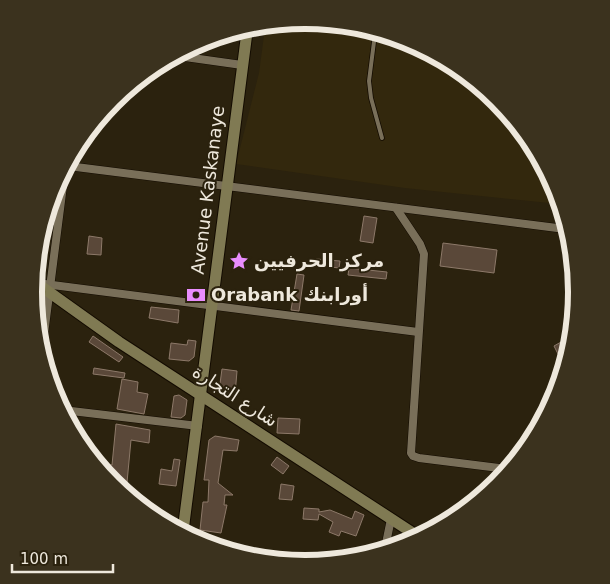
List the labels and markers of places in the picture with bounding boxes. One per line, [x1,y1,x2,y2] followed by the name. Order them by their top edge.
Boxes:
[228,250,250,272] place icon: مركز الحرفيين
[254,250,384,272] place label: مركز الحرفيين
[211,283,368,306] place label: Orabank أورابنك
[185,284,207,306] bank icon: Orabank أورابنك

